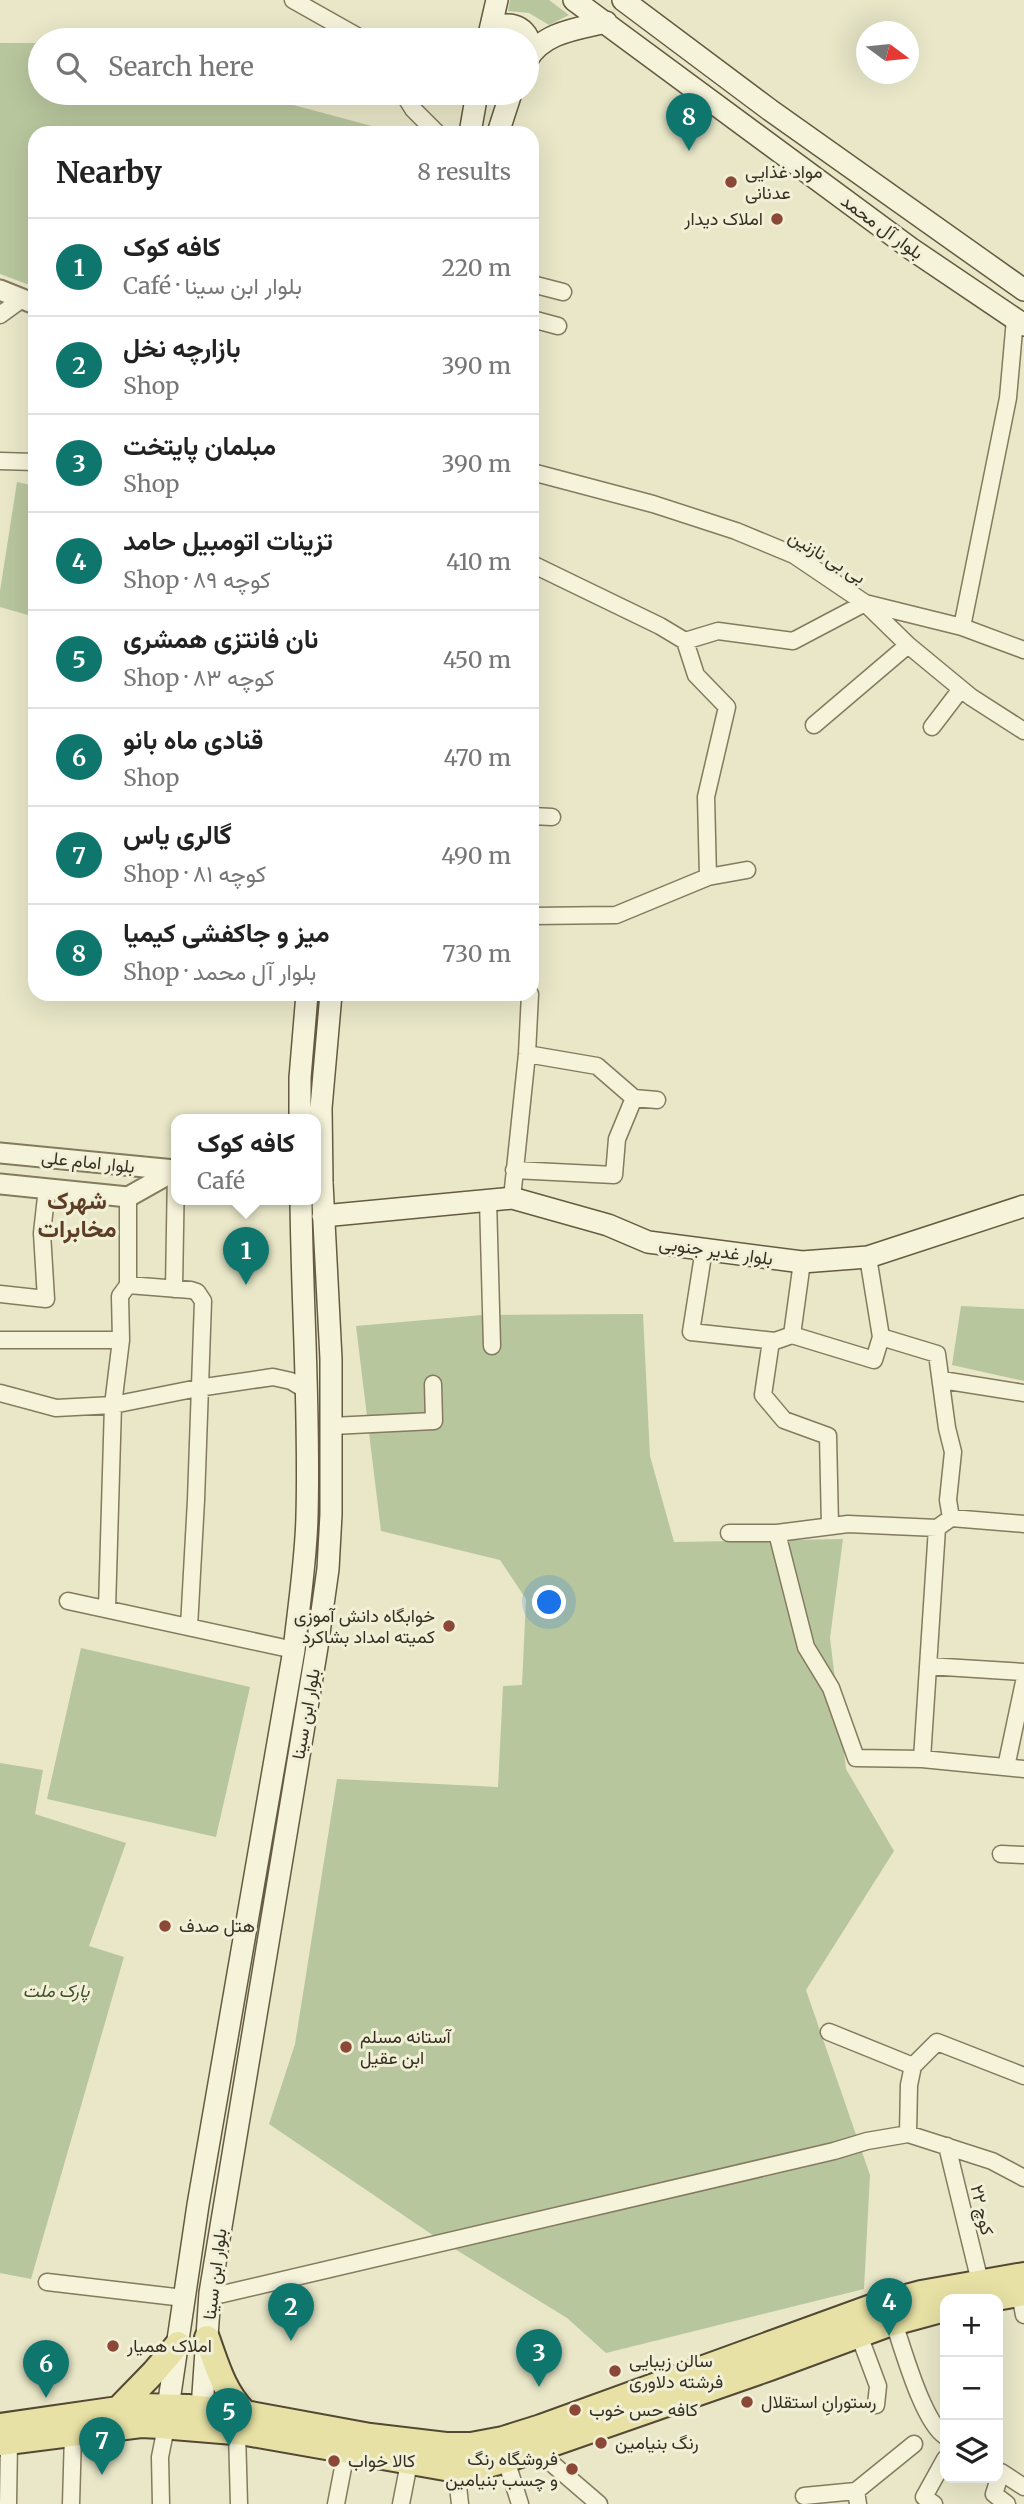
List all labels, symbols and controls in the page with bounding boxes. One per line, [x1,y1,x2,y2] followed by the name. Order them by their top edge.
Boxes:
[856,21,919,84] north arrow
[28,28,539,105] search box
[52,48,90,86] icon: search
[108,50,254,83] text: Search here
[666,93,712,151] pin: 8
[56,153,162,191] text: Nearby
[417,157,511,186] text: 8 results
[745,160,823,204] place label: مواد غذایی عدنانی
[723,174,739,190] marker: مواد غذایی عدنانی
[836,189,928,264] street label: بلوار آل محمد
[683,207,763,230] place label: املاک دیدار
[769,211,785,227] marker: املاک دیدار
[123,230,221,263] text: کافه کوک
[74,253,84,282] text: 1
[441,253,511,282] text: 220 m
[123,271,302,300] text: Café · بلوار ابن سینا
[123,331,241,364] text: بازارچه نخل
[72,351,86,380] text: 2
[441,351,511,380] text: 390 m
[123,371,179,400] text: Shop
[123,429,276,462] text: مبلمان پایتخت
[72,449,86,478] text: 3
[441,449,511,478] text: 390 m
[123,469,179,498] text: Shop
[123,524,333,557] text: تزینات اتومبیل حامد
[785,525,870,589] street label: بی بی نازنین
[72,547,86,576] text: 4
[446,547,511,576] text: 410 m
[123,565,271,594] text: Shop · کوچه ۸۹
[123,622,319,655] text: نان فانتزی همشری
[72,645,86,674] text: 5
[443,645,511,674] text: 450 m
[123,663,275,692] text: Shop · کوچه ۸۳
[123,723,264,756] text: قنادی ماه بانو
[72,743,86,772] text: 6
[444,743,511,772] text: 470 m
[123,763,179,792] text: Shop
[123,818,232,851] text: گالری یاس
[72,841,86,870] text: 7
[441,841,511,870] text: 490 m
[123,859,266,888] text: Shop · کوچه ۸۱
[123,916,330,949] text: میز و جاکفشی کیمیا
[72,939,86,968] text: 8
[442,939,511,968] text: 730 m
[123,957,316,986] text: Shop · بلوار آل محمد
[171,1114,321,1205] popup
[197,1126,295,1159] text: کافه کوک
[40,1145,136,1179] street label: بلوار امام علی
[197,1166,245,1195] text: Café
[38,1185,116,1244] district label: شهرک مخابرات
[223,1227,269,1285] pin: 1
[658,1231,775,1270] street label: بلوار غدیر جنوبی
[532,1585,566,1619] your location
[294,1604,435,1648] place label: خوابگاه دانش آموزی کمیته امداد بشاکرد
[441,1618,457,1634] marker: خوابگاه دانش آموزی کمیته امداد بشاکرد
[286,1667,325,1761] street label: بلوار ابن سینا
[179,1914,255,1937] place label: هتل صدف
[157,1918,173,1934] marker: هتل صدف
[23,1979,90,2003] park label: پارک ملت
[360,2025,452,2069] place label: آستانه مسلم ابن عقیل
[338,2039,354,2055] marker: آستانه مسلم ابن عقیل
[965,2182,999,2238] street label: کوچ ۲۲
[197,2227,232,2321] street label: بلوار ابن سینا
[866,2278,912,2336] pin: 4
[268,2283,314,2341] pin: 2
[940,2294,1003,2483] map controls
[940,2294,1003,2357] button: +
[516,2329,562,2387] pin: 3
[126,2334,212,2357] place label: املاک همیار
[105,2338,121,2354] marker: املاک همیار
[23,2340,69,2398] pin: 6
[629,2349,723,2393] place label: سالن زیبایی فرشته دلاوری
[940,2357,1003,2420] button: −
[607,2363,623,2379] marker: سالن زیبایی فرشته دلاوری
[206,2388,252,2446] pin: 5
[761,2390,877,2416] place label: رستورانِ استقلال
[739,2394,755,2410] marker: رستورانِ استقلال
[589,2398,698,2421] place label: کافه حس خوب
[567,2402,583,2418] marker: کافه حس خوب
[79,2417,125,2475] pin: 7
[940,2420,1003,2483] button: layers
[615,2431,699,2454] place label: رنگ بنیامین
[593,2435,609,2451] marker: رنگ بنیامین
[445,2447,558,2492] place label: فروشگاه رنگ و چسب بنیامین
[348,2449,415,2472] place label: کالا خواب
[326,2453,342,2469] marker: کالا خواب
[564,2461,580,2477] marker: فروشگاه رنگ و چسب بنیامین

